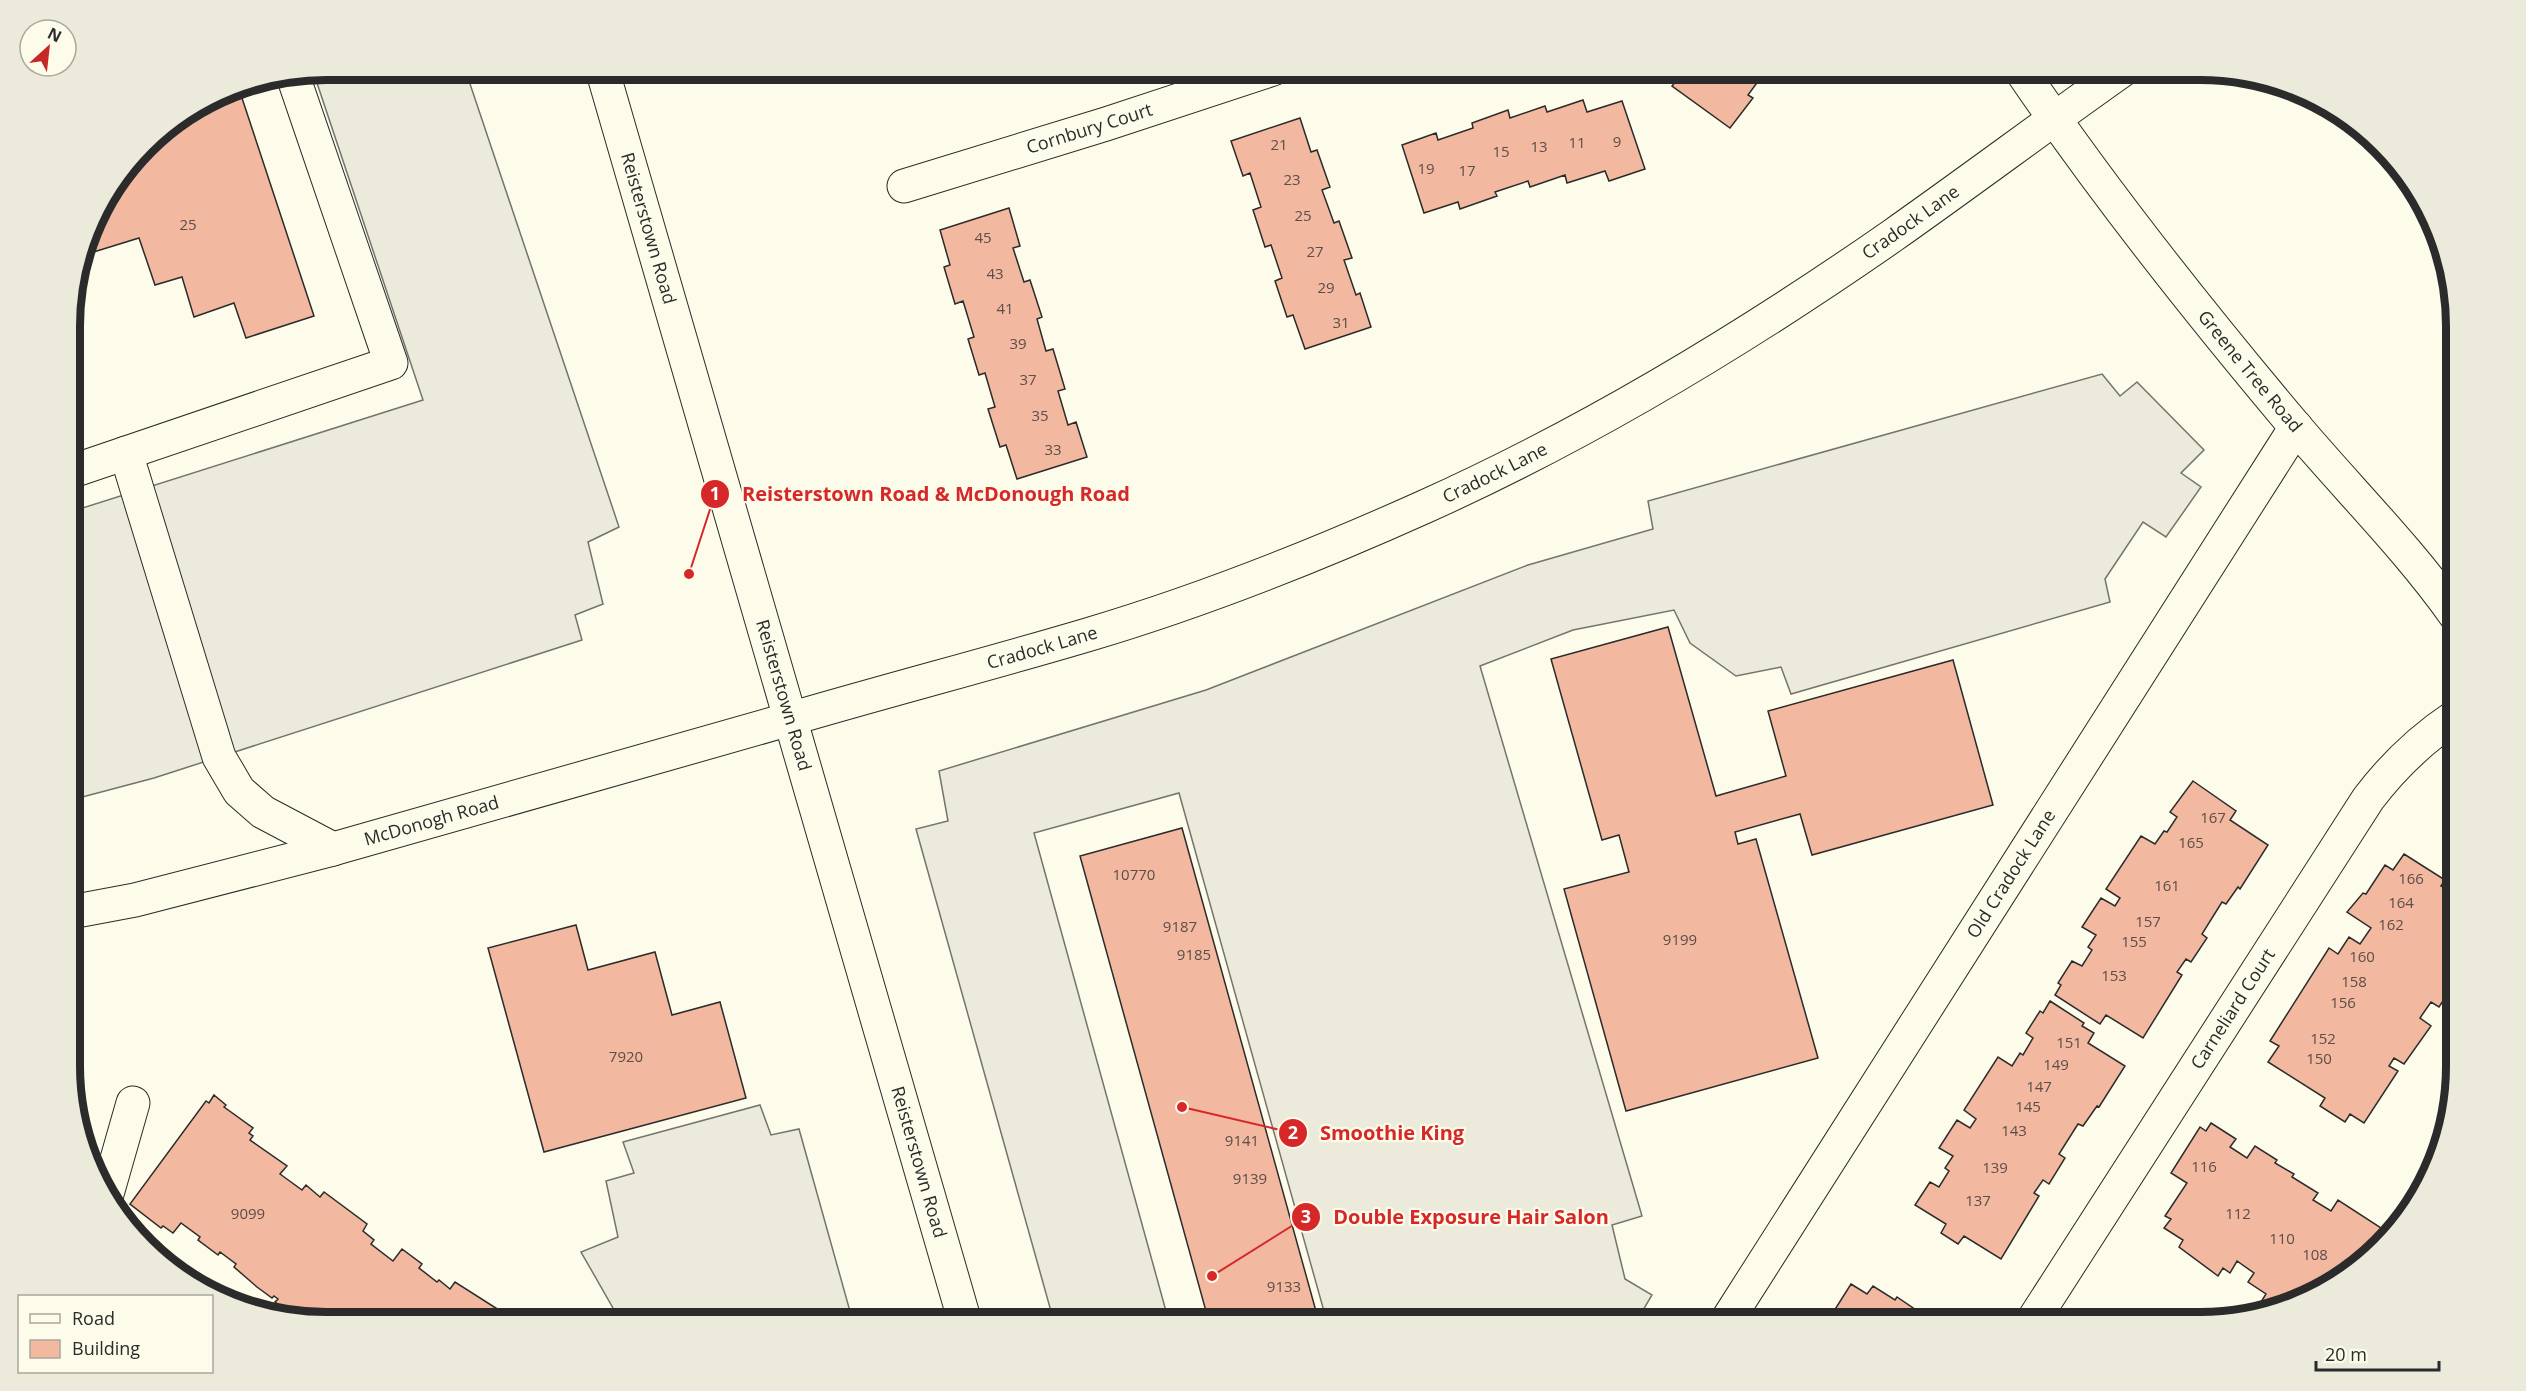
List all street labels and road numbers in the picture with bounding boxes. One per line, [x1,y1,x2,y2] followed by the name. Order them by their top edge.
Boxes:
[1023,97,1155,159] street label: Cornbury Court
[616,150,682,307] street label: Reisterstown Road
[1857,179,1964,264] street label: Cradock Lane
[2193,305,2308,437] street label: Greene Tree Road
[1438,436,1551,508] street label: Cradock Lane
[751,616,818,774] street label: Reisterstown Road
[984,620,1100,674] street label: Cradock Lane
[361,789,501,851] street label: McDonogh Road
[1960,805,2060,943] street label: Old Cradock Lane
[2185,944,2280,1073] street label: Carneliard Court
[886,1083,953,1240] street label: Reisterstown Road

